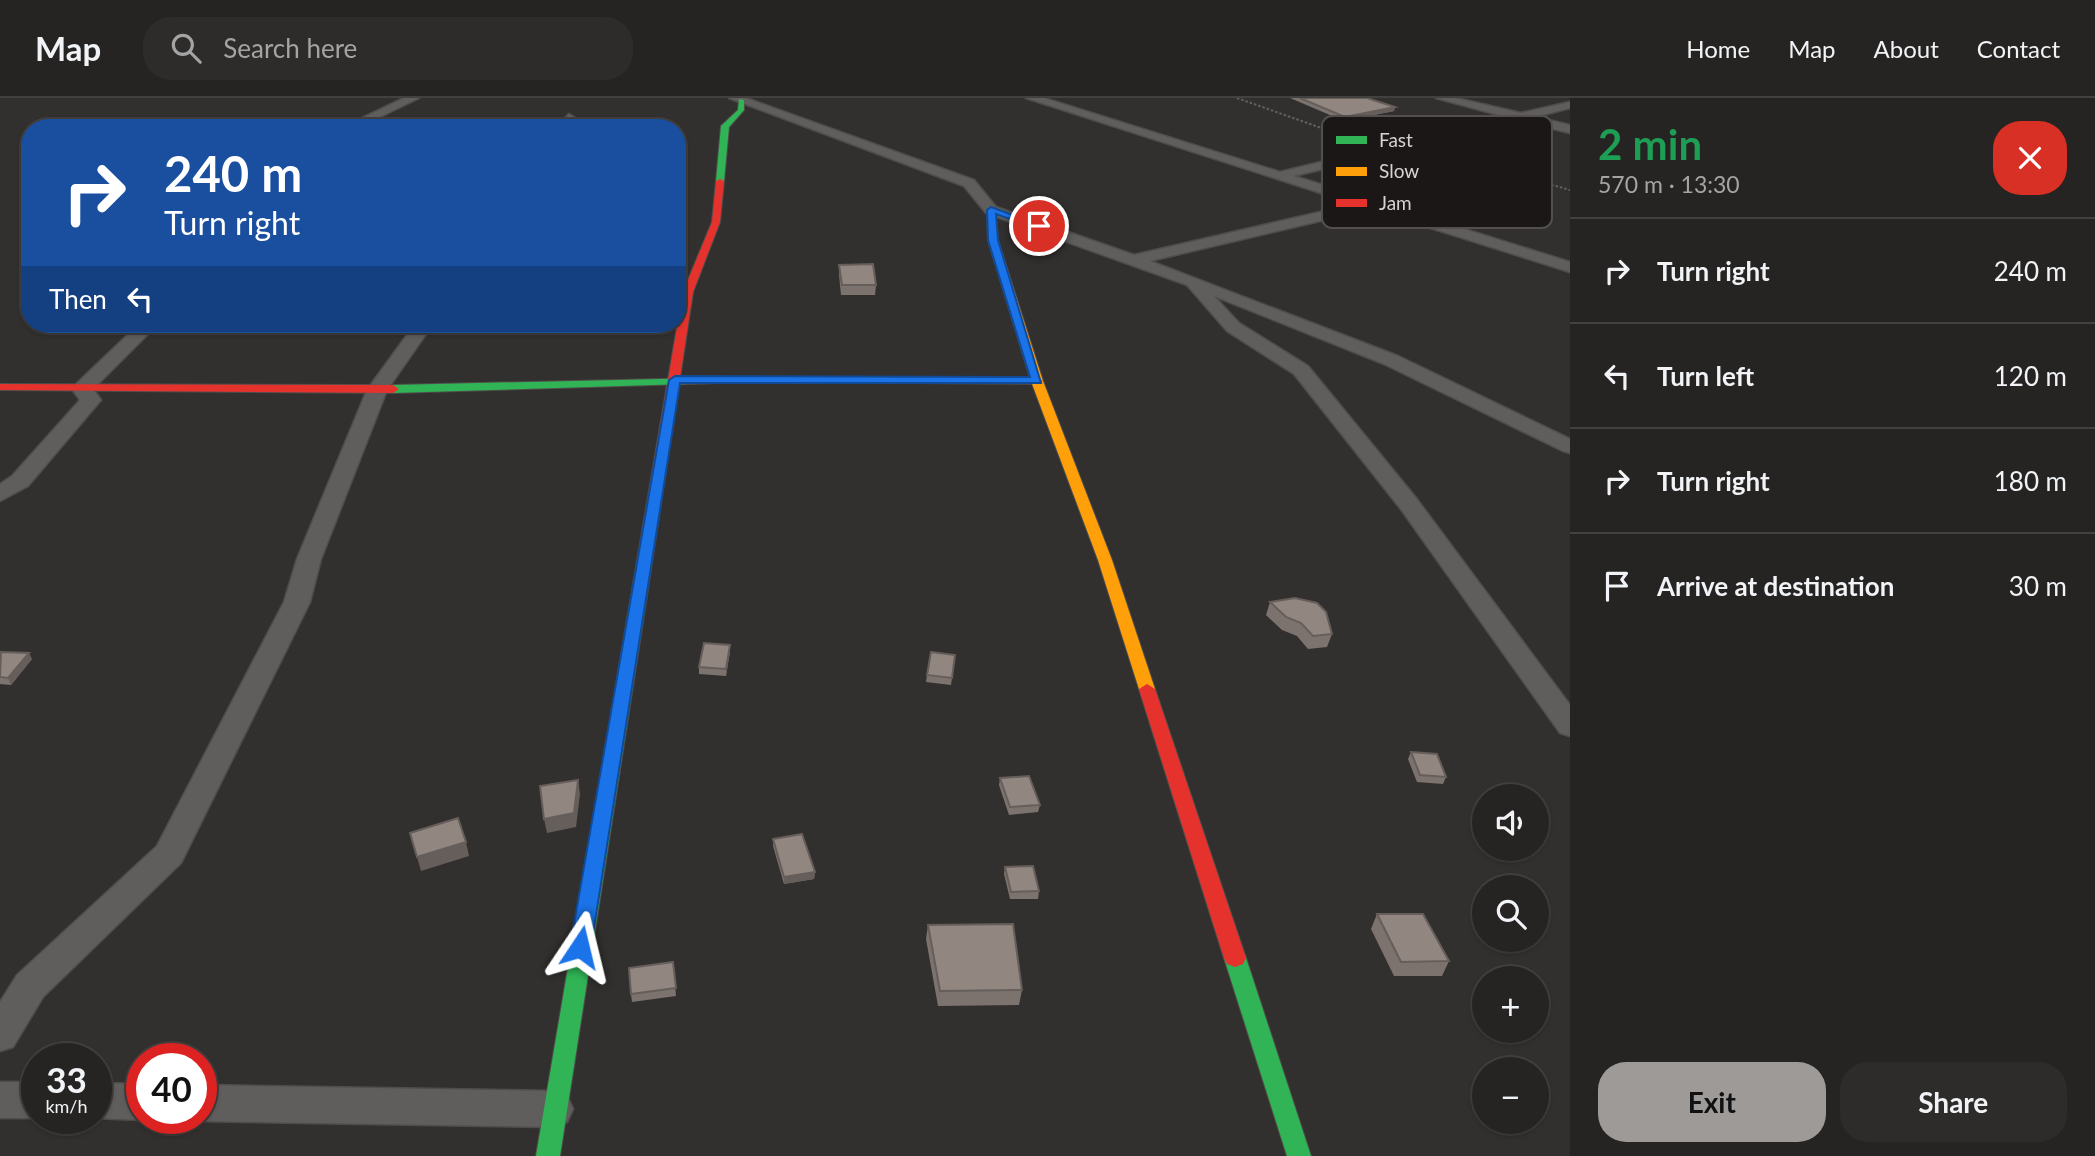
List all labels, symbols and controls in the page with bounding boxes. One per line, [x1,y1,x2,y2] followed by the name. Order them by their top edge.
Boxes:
[143,17,633,80] search box
[35,28,101,68] text: Map
[167,29,205,67] icon: search
[223,32,357,64] text: Search here
[1686,34,1750,63] text: Home
[1788,34,1836,63] text: Map
[1874,34,1939,63] text: About
[1977,34,2060,63] text: Contact
[1322,116,1552,228] legend
[1598,119,1702,169] text: 2 min
[1993,121,2067,195] button: close
[1379,128,1413,151] text: Fast
[164,144,302,202] text: 240 m
[49,147,140,238] icon: right
[1379,159,1419,182] text: Slow
[1598,170,1740,198] text: 570 m · 13:30
[1379,191,1412,214] text: Jam
[1009,196,1069,256] pin
[164,203,300,242] text: Turn right
[1020,207,1058,245] icon: arrive
[1598,252,1636,290] icon: right
[1657,255,1770,287] text: Turn right
[1994,255,2067,287] text: 240 m
[121,280,159,318] icon: left
[49,283,107,315] text: Then
[1598,357,1636,395] icon: left
[1657,360,1754,392] text: Turn left
[1994,360,2067,392] text: 120 m
[1598,462,1636,500] icon: right
[1657,465,1770,497] text: Turn right
[1994,465,2067,497] text: 180 m
[1598,567,1636,605] icon: arrive
[1657,570,1894,602] text: Arrive at destination
[2009,570,2067,602] text: 30 m
[1472,784,1549,1134] map controls
[1472,784,1549,861] button: sound
[1472,875,1549,952] button: search
[543,910,617,984] position arrow
[1472,966,1549,1043] button: +
[126,1043,217,1134] speed limit sign: 40
[1472,1057,1549,1134] button: −
[46,1058,87,1100] text: 33
[1598,1062,1826,1142] button: Exit
[1840,1062,2067,1142] button: Share
[45,1095,88,1117] text: km/h

